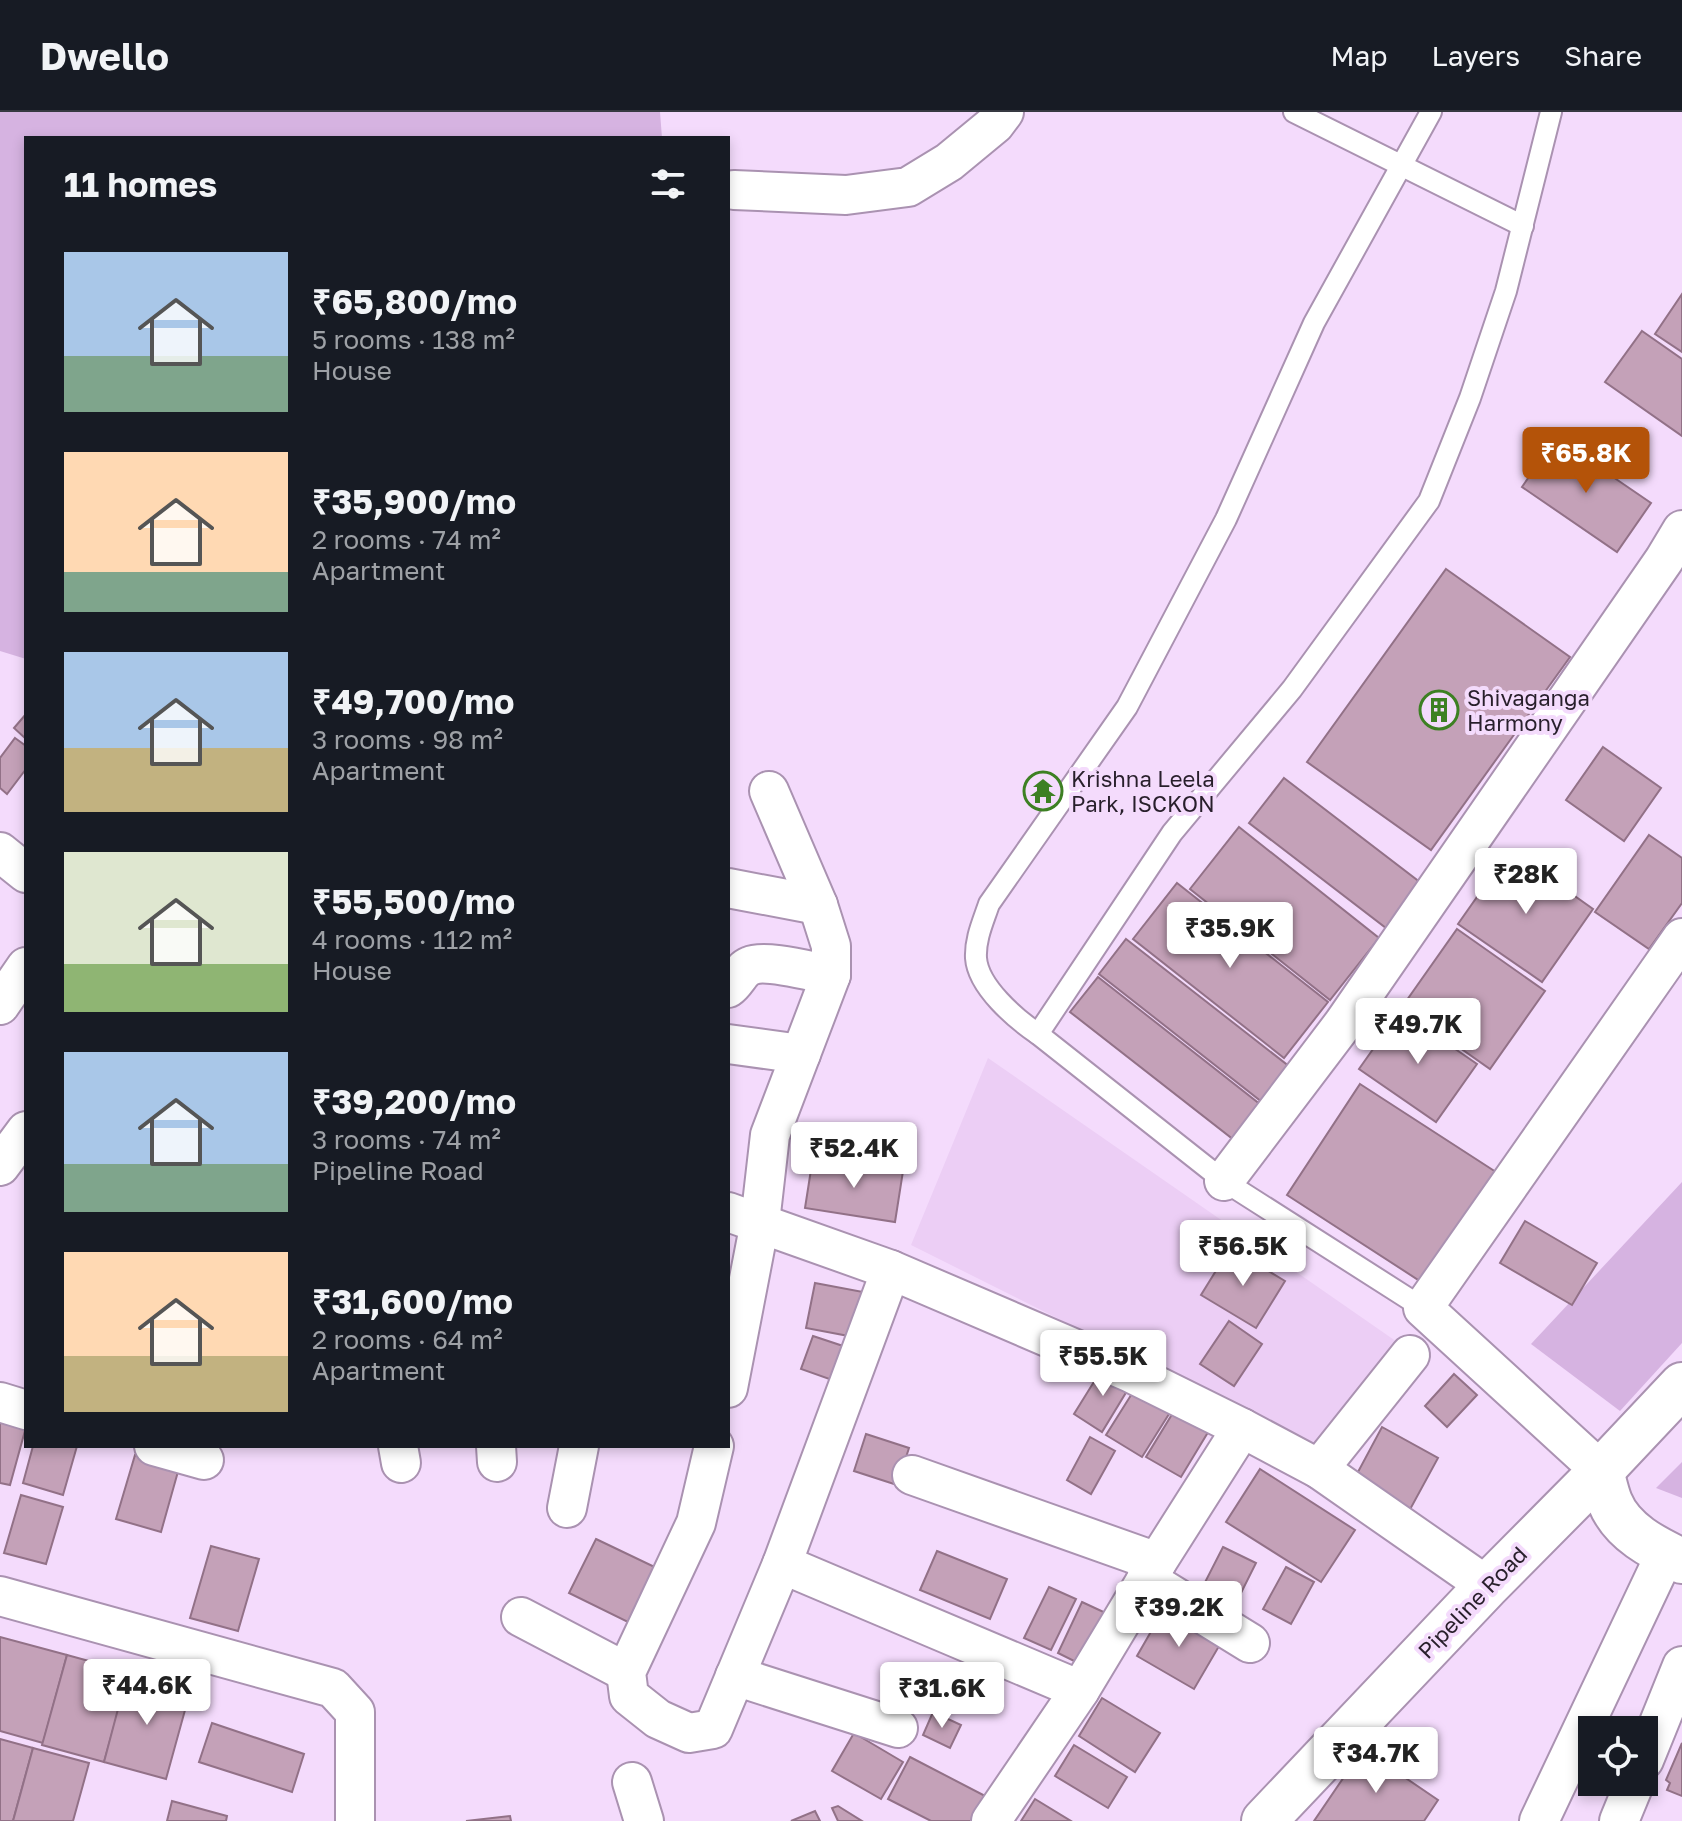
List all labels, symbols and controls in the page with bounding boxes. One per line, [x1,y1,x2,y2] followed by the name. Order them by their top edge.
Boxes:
[40,33,169,78] text: Dwello
[1330,39,1388,72] text: Map
[1432,39,1520,72] text: Layers
[1564,39,1642,72] text: Share
[646,162,690,206] icon: filters
[64,164,217,204] text: 11 homes
[312,281,517,321] text: ₹65,800/mo
[128,284,224,380] icon: home
[312,324,515,355] text: 5 rooms · 138 m²
[312,355,392,386] text: House
[1521,427,1651,495] pin: ₹65.8K
[1540,437,1632,468] text: ₹65.8K
[312,481,516,521] text: ₹35,900/mo
[128,484,224,580] icon: home
[312,524,501,555] text: 2 rooms · 74 m²
[312,555,445,586] text: Apartment
[312,681,514,721] text: ₹49,700/mo
[128,684,224,780] icon: home
[1467,684,1590,736] place label: Shivaganga Harmony
[1418,689,1460,731] building icon: Shivaganga Harmony
[312,724,503,755] text: 3 rooms · 98 m²
[312,755,445,786] text: Apartment
[1071,765,1215,817] place label: Krishna Leela Park, ISCKON
[1022,770,1064,812] temple icon: Krishna Leela Park, ISCKON
[1479,848,1573,916] pin: ₹28K
[1493,858,1559,889] text: ₹28K
[312,881,515,921] text: ₹55,500/mo
[128,884,224,980] icon: home
[1165,902,1295,970] pin: ₹35.9K
[1185,912,1275,943] text: ₹35.9K
[312,924,512,955] text: 4 rooms · 112 m²
[312,955,392,986] text: House
[1353,998,1483,1066] pin: ₹49.7K
[1374,1008,1462,1039] text: ₹49.7K
[312,1081,516,1121] text: ₹39,200/mo
[128,1084,224,1180] icon: home
[789,1122,919,1190] pin: ₹52.4K
[312,1124,501,1155] text: 3 rooms · 74 m²
[809,1132,899,1163] text: ₹52.4K
[312,1155,484,1186] text: Pipeline Road
[1178,1220,1308,1288] pin: ₹56.5K
[1198,1230,1288,1261] text: ₹56.5K
[312,1281,513,1321] text: ₹31,600/mo
[128,1284,224,1380] icon: home
[312,1324,503,1355] text: 2 rooms · 64 m²
[1038,1330,1168,1398] pin: ₹55.5K
[1058,1340,1148,1371] text: ₹55.5K
[312,1355,445,1386] text: Apartment
[1412,1540,1532,1664] street label: Pipeline Road
[1114,1581,1244,1649] pin: ₹39.2K
[1134,1591,1224,1622] text: ₹39.2K
[82,1659,212,1727] pin: ₹44.6K
[877,1662,1007,1730] pin: ₹31.6K
[101,1669,193,1700] text: ₹44.6K
[898,1672,986,1703] text: ₹31.6K
[1578,1716,1658,1796] map controls
[1578,1716,1658,1796] button: locate
[1311,1727,1441,1795] pin: ₹34.7K
[1332,1737,1420,1768] text: ₹34.7K

